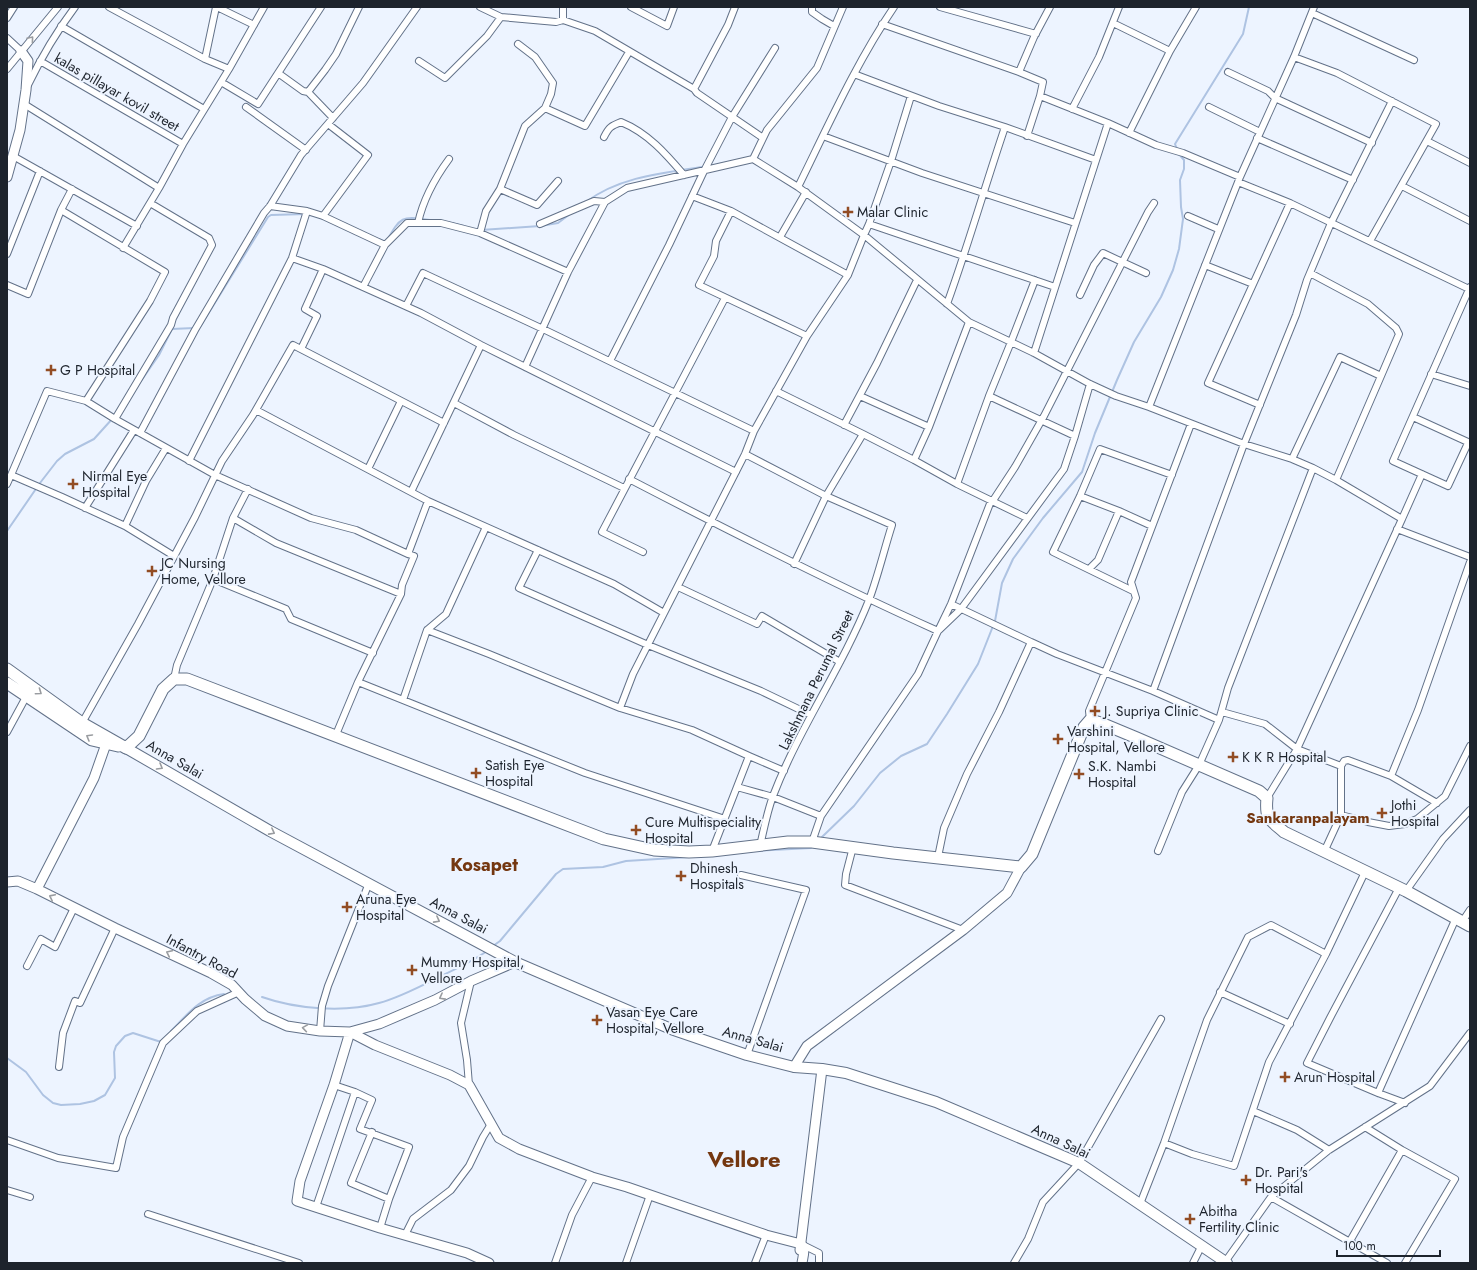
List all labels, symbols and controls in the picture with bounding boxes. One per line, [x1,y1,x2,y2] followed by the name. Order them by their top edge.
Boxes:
[27,36,34,43] one-way arrow
[51,48,184,136] street label: kalas pillayar kovil street
[857,202,928,222] place label: Malar Clinic
[842,206,854,218] marker: Malar Clinic
[60,360,135,380] place label: G P Hospital
[45,364,57,376] marker: G P Hospital
[82,466,147,502] place label: Nirmal Eye Hospital
[67,478,79,490] marker: Nirmal Eye Hospital
[159,553,246,589] place label: JC Nursing Home, Vellore
[146,565,158,577] marker: JC Nursing Home, Vellore
[773,606,859,753] street label: Lakshmana Perumal Street
[34,687,41,694] one-way arrow
[1102,701,1198,721] place label: J. Supriya Clinic
[1089,705,1101,717] marker: J. Supriya Clinic
[1067,721,1165,757] place label: Varshini Hospital, Vellore
[1052,733,1064,745] marker: Varshini Hospital, Vellore
[86,735,93,742] one-way arrow
[143,735,207,783] street label: Anna Salai
[1242,747,1327,767] place label: K K R Hospital
[1227,751,1239,763] marker: K K R Hospital
[485,755,544,791] place label: Satish Eye Hospital
[1088,756,1156,792] place label: S.K. Nambi Hospital
[156,762,163,769] one-way arrow
[470,767,482,779] marker: Satish Eye Hospital
[1073,768,1085,780] marker: S.K. Nambi Hospital
[1389,795,1439,831] place label: Jothi Hospital
[1246,807,1370,829] district label: Sankaranpalayam
[1376,807,1388,819] marker: Jothi Hospital
[645,812,762,848] place label: Cure Multispeciality Hospital
[630,824,642,836] marker: Cure Multispeciality Hospital
[268,828,275,835] one-way arrow
[450,852,518,878] district label: Kosapet
[690,858,744,894] place label: Dhinesh Hospitals
[675,870,687,882] marker: Dhinesh Hospitals
[356,889,417,925] place label: Aruna Eye Hospital
[427,891,491,939] street label: Anna Salai
[48,894,56,901] one-way arrow
[341,901,353,913] marker: Aruna Eye Hospital
[432,915,440,922] one-way arrow
[163,929,241,983] street label: Infantry Road
[165,950,173,958] one-way arrow
[421,952,524,988] place label: Mummy Hospital, Vellore
[406,964,418,976] marker: Mummy Hospital, Vellore
[438,992,446,999] one-way arrow
[606,1002,704,1038] place label: Vasan Eye Care Hospital, Vellore
[591,1014,603,1026] marker: Vasan Eye Care Hospital, Vellore
[720,1021,786,1057] street label: Anna Salai
[302,1024,308,1033] one-way arrow
[1294,1067,1375,1087] place label: Arun Hospital
[1279,1071,1291,1083] marker: Arun Hospital
[1028,1119,1094,1163] street label: Anna Salai
[706,1143,781,1175] district label: Vellore
[1255,1162,1308,1198] place label: Dr. Pari's Hospital
[1240,1174,1252,1186] marker: Dr. Pari's Hospital
[1199,1201,1279,1237] place label: Abitha Fertility Clinic
[1184,1213,1196,1225] marker: Abitha Fertility Clinic
[1337,1232,1440,1258] scale bar
[1343,1237,1376,1255] text: 100 m

